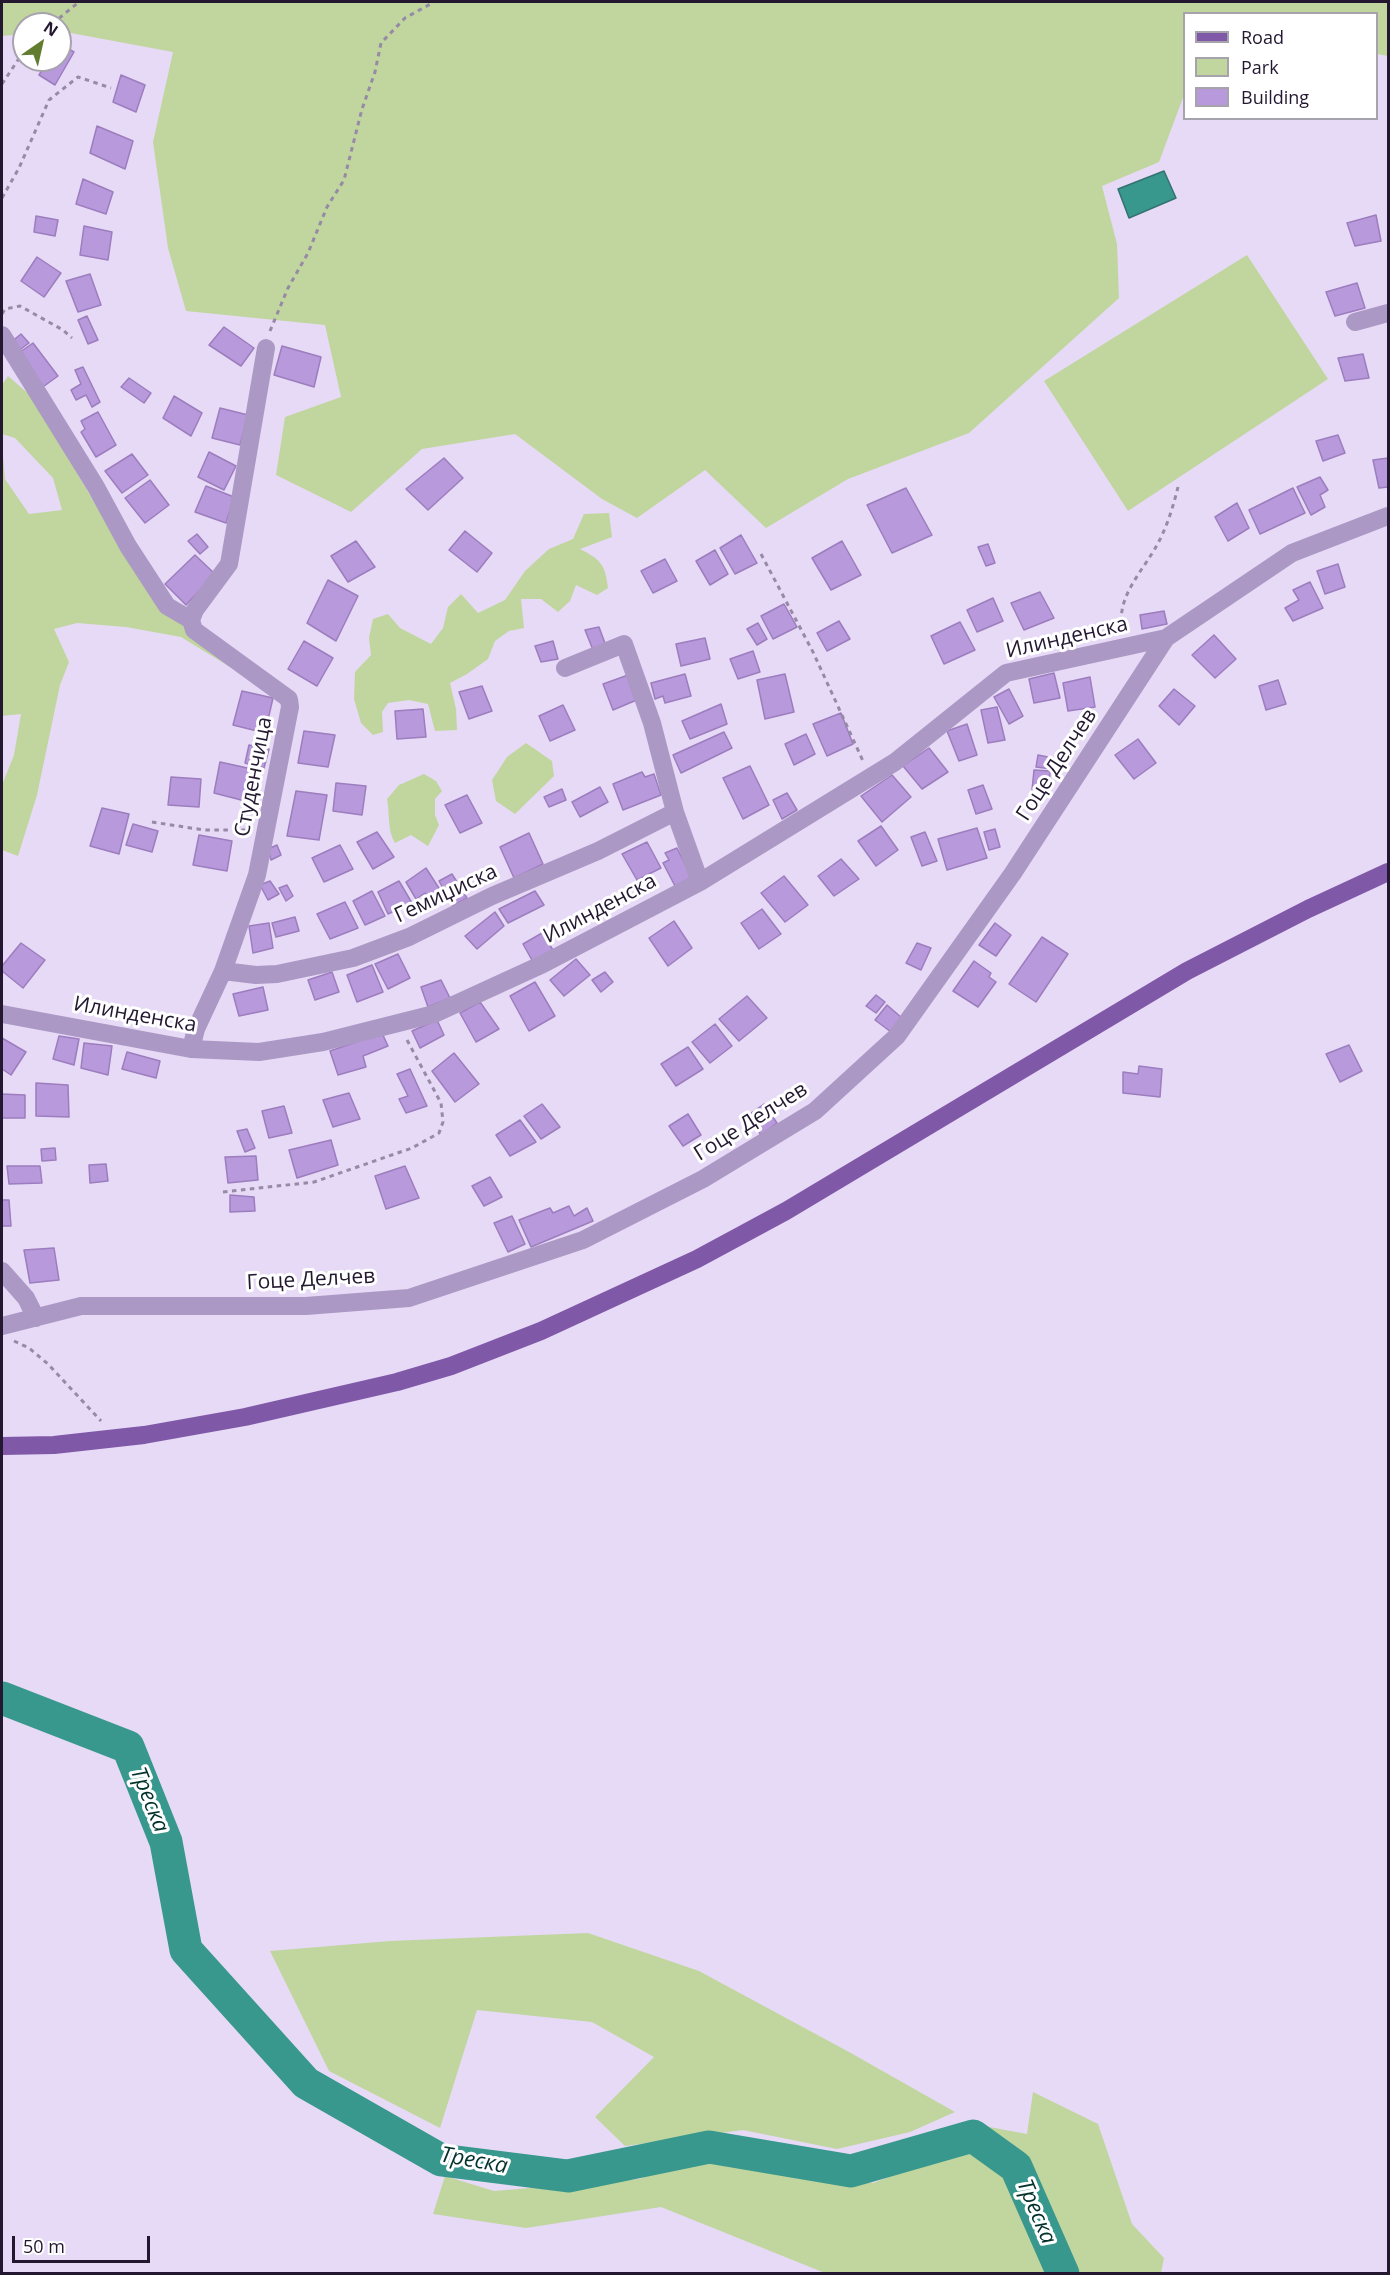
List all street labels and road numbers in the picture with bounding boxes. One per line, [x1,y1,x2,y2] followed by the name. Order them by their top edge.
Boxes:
[1004,612,1130,664] street label: Илинденска
[1011,704,1103,826] street label: Гоце Делчев
[230,715,278,839] street label: Студенчица
[391,859,501,929] street label: Гемиџиска
[539,869,661,949] street label: Илинденска
[72,992,198,1038] street label: Илинденска
[690,1077,812,1167] street label: Гоце Делчев
[246,1264,376,1296] street label: Гоце Делчев

